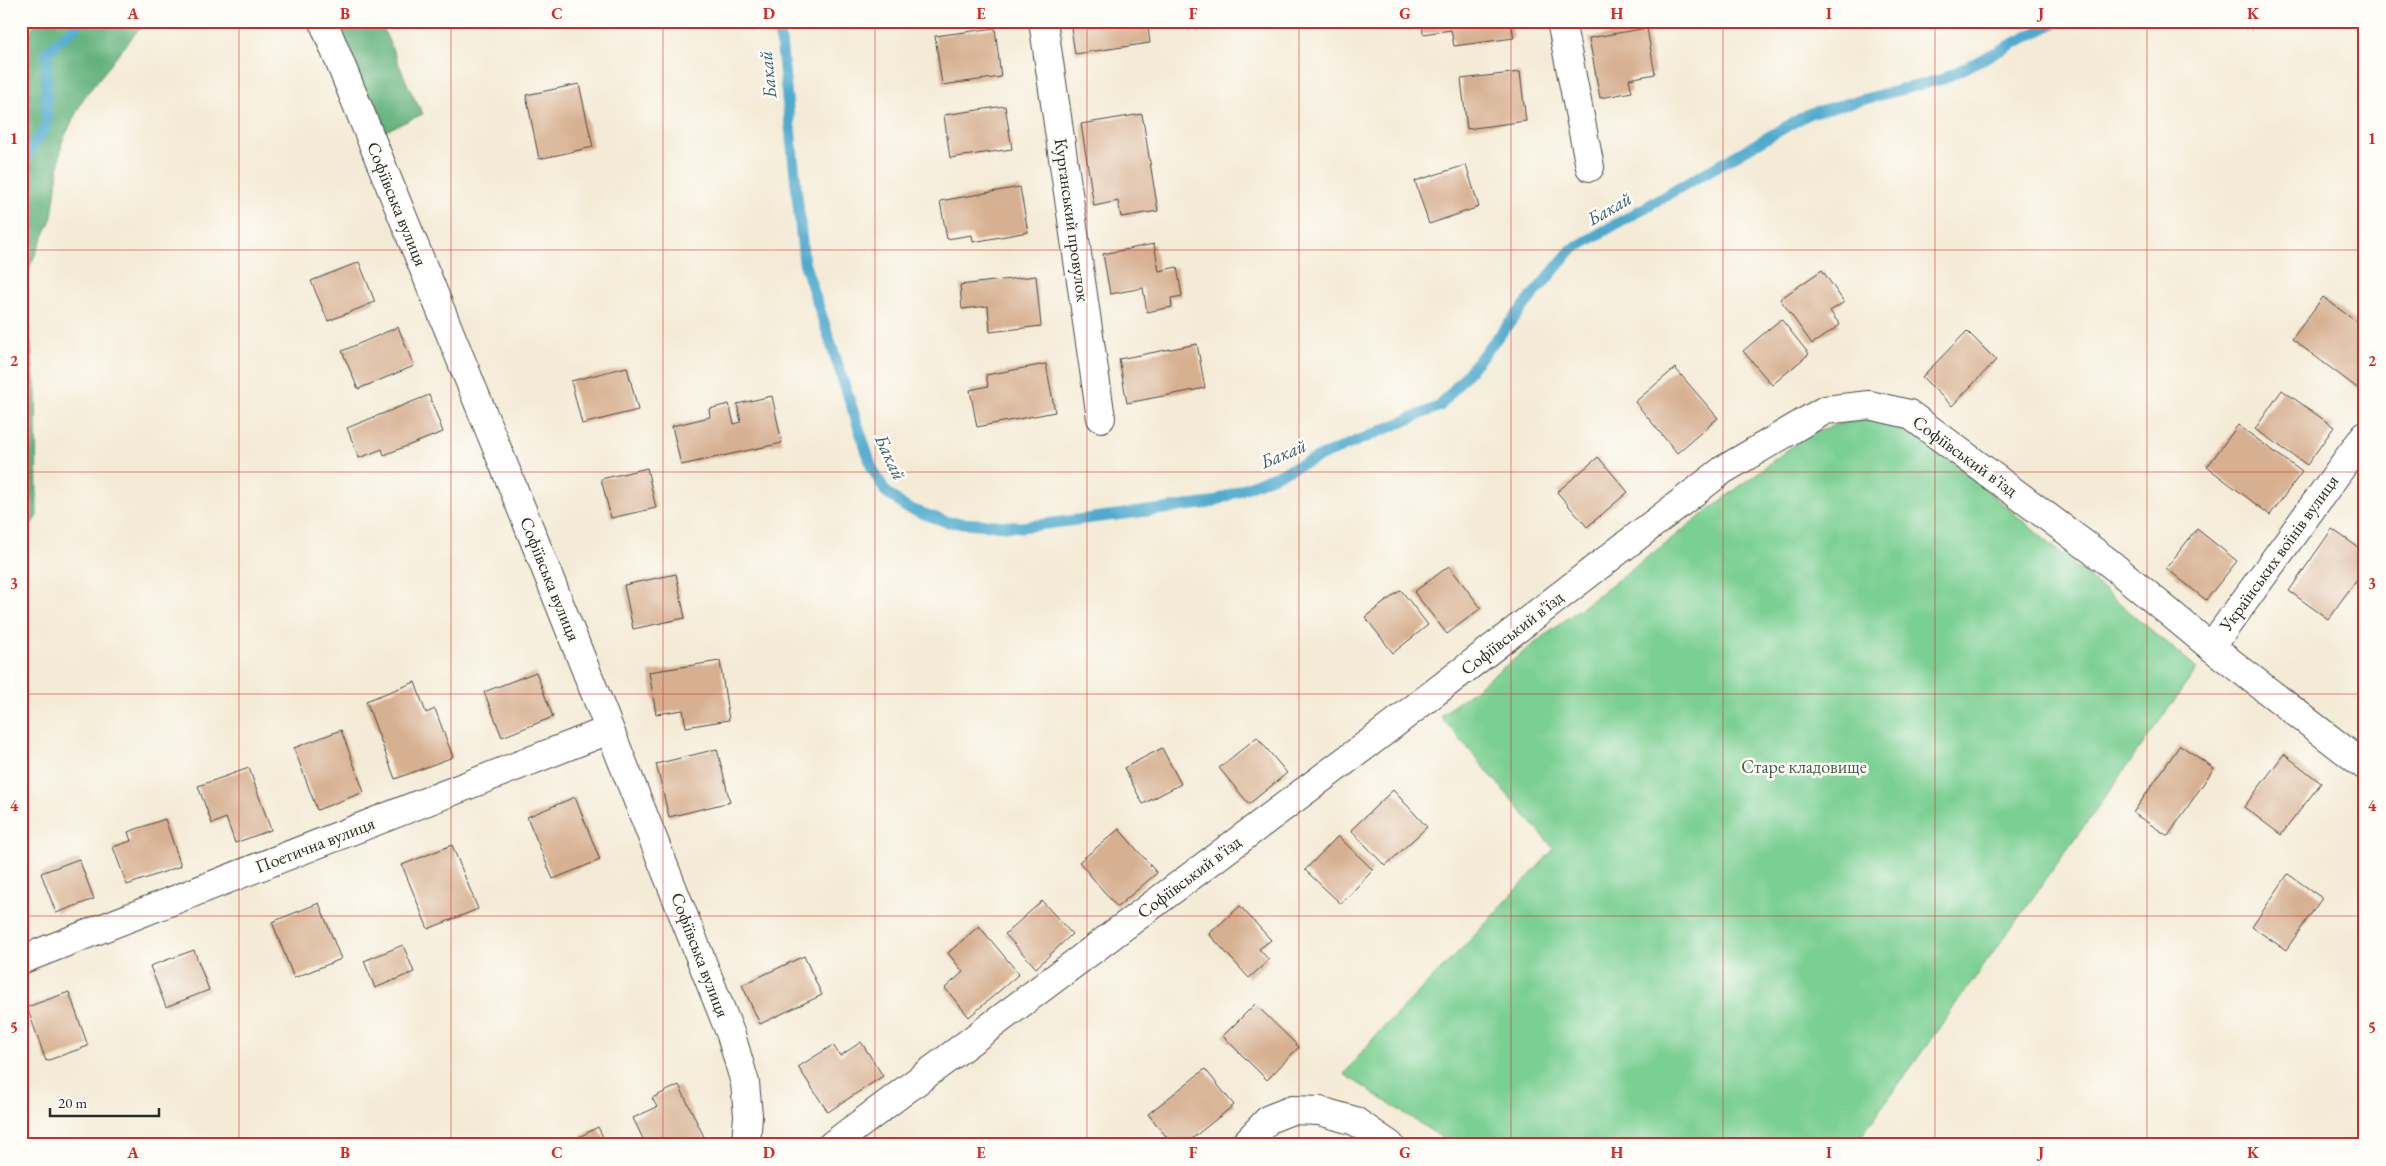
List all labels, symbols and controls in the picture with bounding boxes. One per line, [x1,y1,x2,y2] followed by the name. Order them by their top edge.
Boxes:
[126,3,139,24] text: A
[340,3,350,24] text: B
[551,3,563,24] text: C
[763,3,775,24] text: D
[976,3,986,24] text: E
[1189,3,1198,24] text: F
[1399,3,1411,24] text: G
[1611,3,1624,24] text: H
[1826,3,1832,24] text: I
[2036,3,2044,24] text: J
[2247,3,2260,24] text: K
[753,50,783,101] water label: Бакай
[10,128,18,149] text: 1
[2368,128,2376,149] text: 1
[1050,137,1095,304] street label: Курганський провулок
[362,138,433,269] street label: Софіївська вулиця
[1581,185,1637,232] water label: Бакай
[10,350,19,371] text: 2
[2368,350,2377,371] text: 2
[1908,410,2022,501] street label: Софіївський в'їзд
[869,429,912,484] water label: Бакай
[1255,432,1310,475] water label: Бакай
[2213,470,2343,636] street label: Українських воїнів вулиця
[515,513,586,644] street label: Софіївська вулиця
[10,573,18,594] text: 3
[2368,573,2376,594] text: 3
[1456,585,1568,680] street label: Софіївський в'їзд
[1741,755,1867,778] park label: Старе кладовище
[10,795,19,816] text: 4
[2368,795,2377,816] text: 4
[252,811,378,878] street label: Поетична вулиця
[1132,830,1245,923] street label: Софіївський в'їзд
[666,889,735,1021] street label: Софіївська вулиця
[10,1017,18,1038] text: 5
[2368,1017,2376,1038] text: 5
[50,1086,159,1118] scale bar
[58,1093,87,1112] text: 20 m
[126,1142,139,1163] text: A
[340,1142,350,1163] text: B
[551,1142,563,1163] text: C
[763,1142,775,1163] text: D
[976,1142,986,1163] text: E
[1189,1142,1198,1163] text: F
[1399,1142,1411,1163] text: G
[1611,1142,1624,1163] text: H
[1826,1142,1832,1163] text: I
[2036,1142,2044,1163] text: J
[2247,1142,2260,1163] text: K

